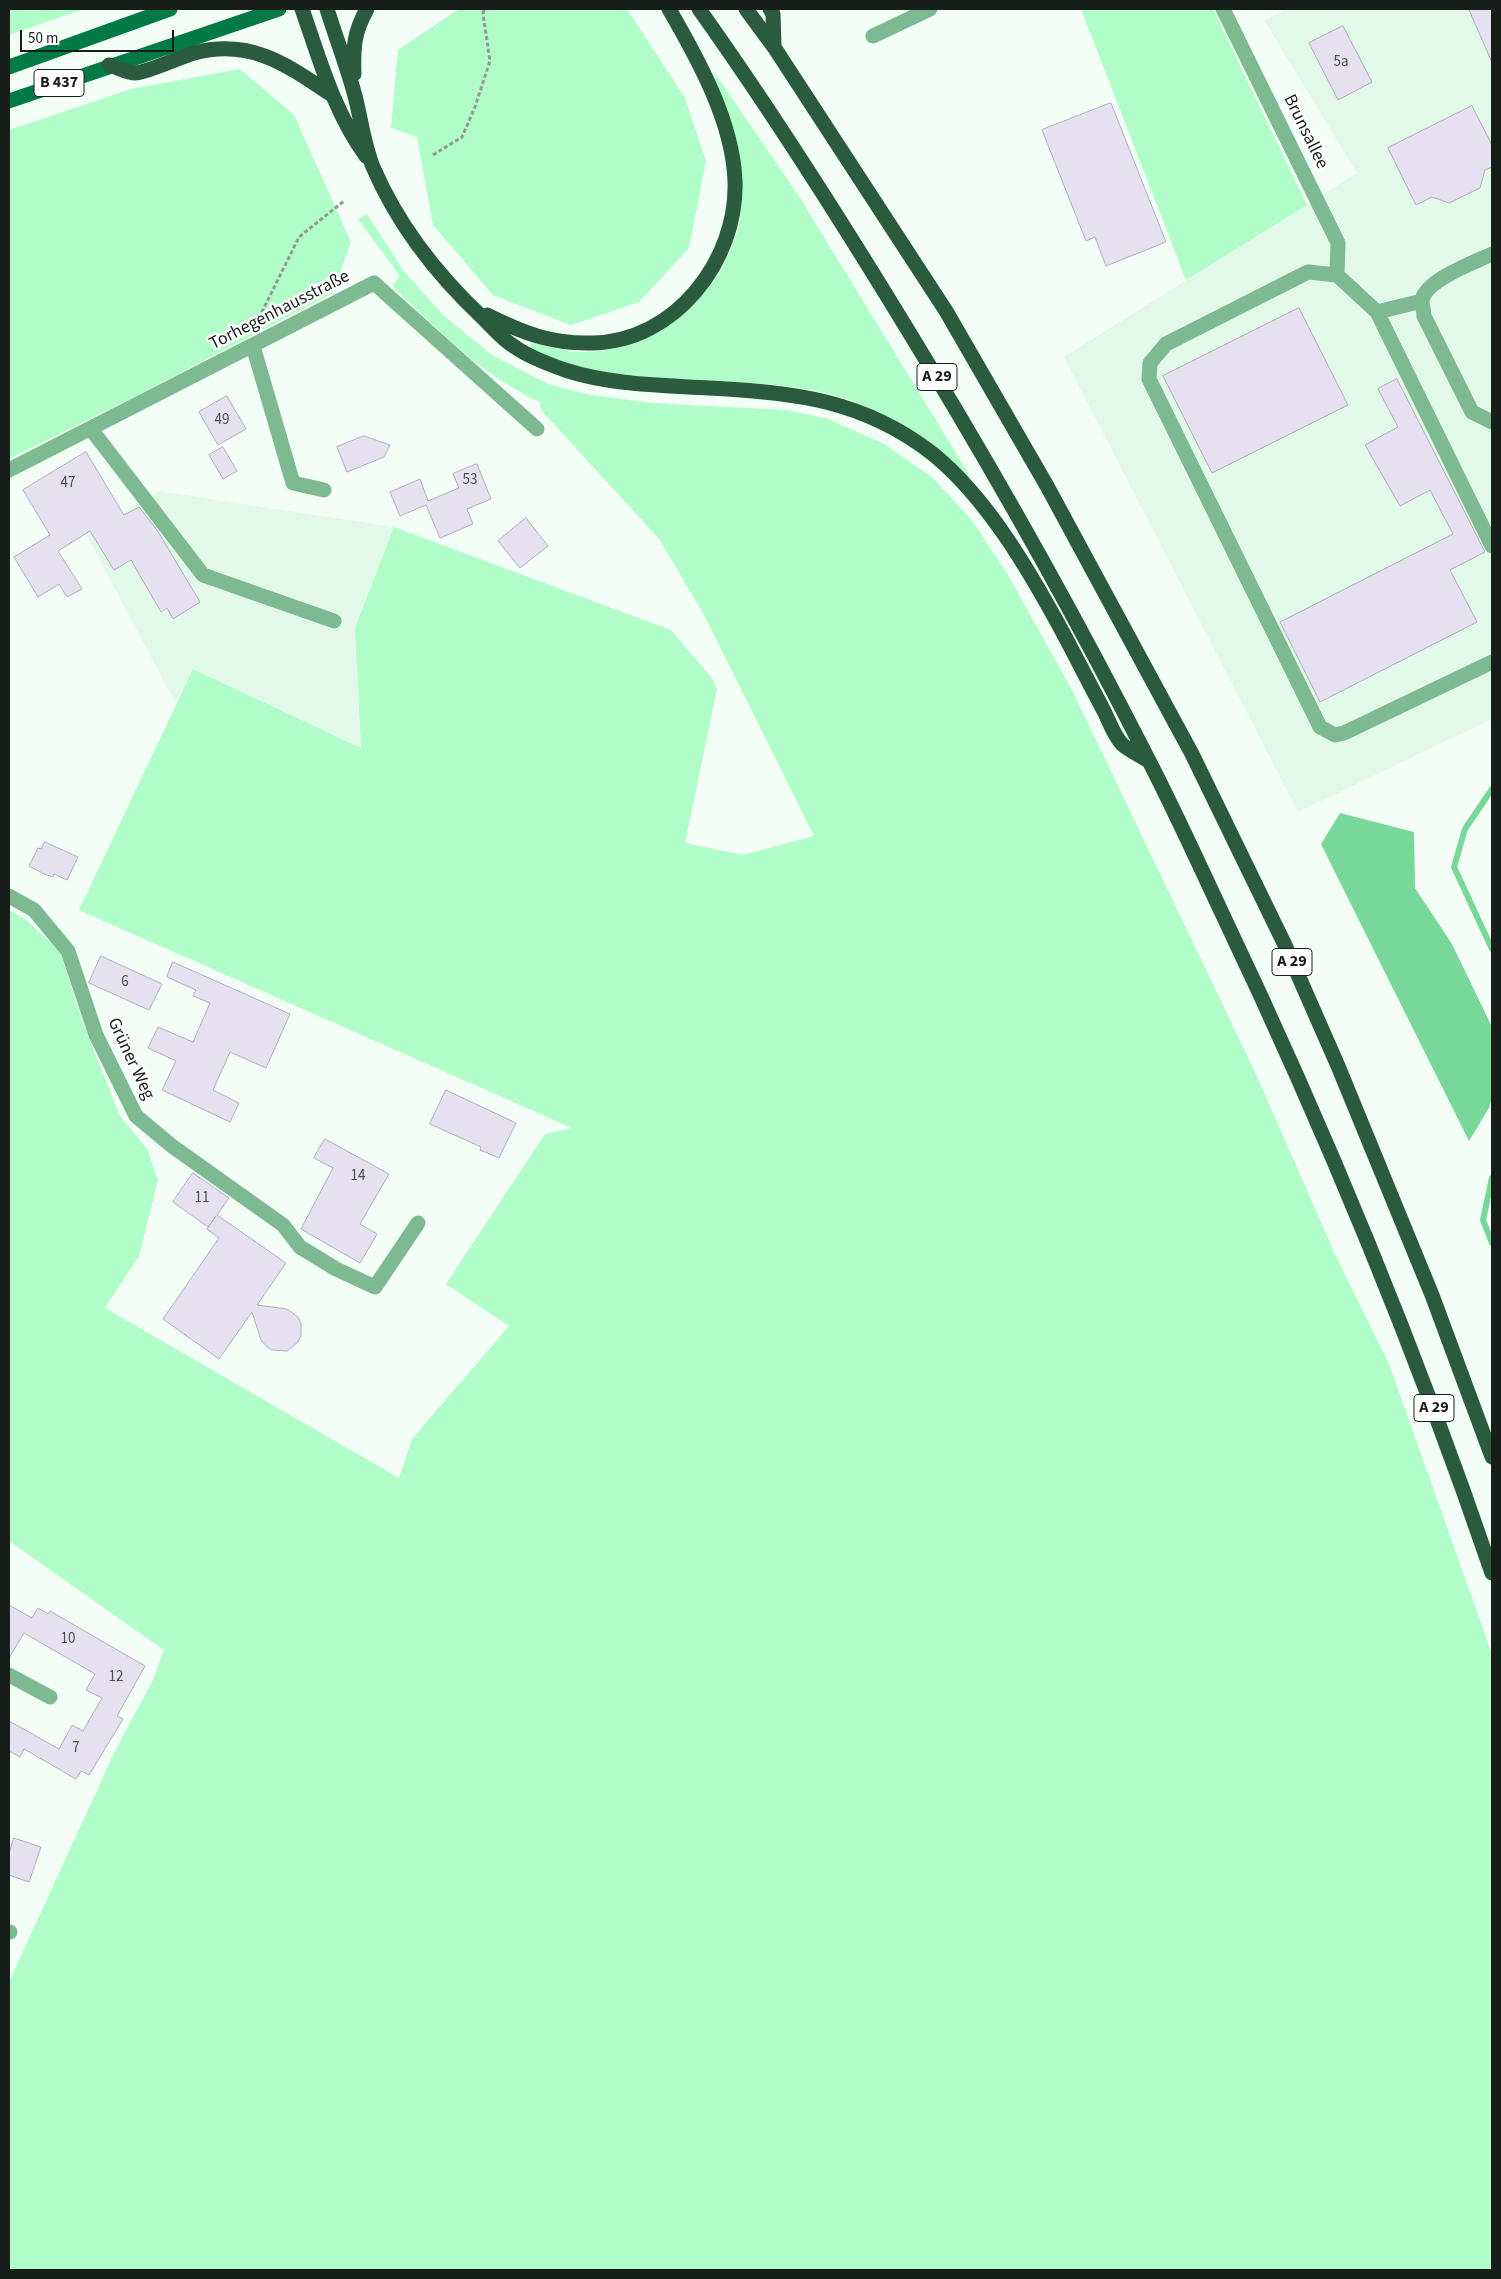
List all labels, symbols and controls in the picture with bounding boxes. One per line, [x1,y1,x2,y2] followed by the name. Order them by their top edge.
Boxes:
[22,20,176,52] scale bar
[28,28,58,49] text: 50 m
[1333,54,1349,72] house number: 5a
[34,70,84,96] road number: B 437
[1278,91,1332,173] street label: Brunsallee
[206,266,354,356] street label: Torhegenhausstraße
[917,364,957,391] road number: A 29
[215,412,229,430] house number: 49
[463,472,477,490] house number: 53
[61,475,75,493] house number: 47
[1272,949,1312,976] road number: A 29
[121,974,129,992] house number: 6
[102,1015,158,1103] street label: Grüner Weg
[351,1168,365,1186] house number: 14
[195,1190,209,1208] house number: 11
[1414,1395,1454,1422] road number: A 29
[61,1631,75,1649] house number: 10
[109,1669,123,1687] house number: 12
[72,1740,80,1758] house number: 7

